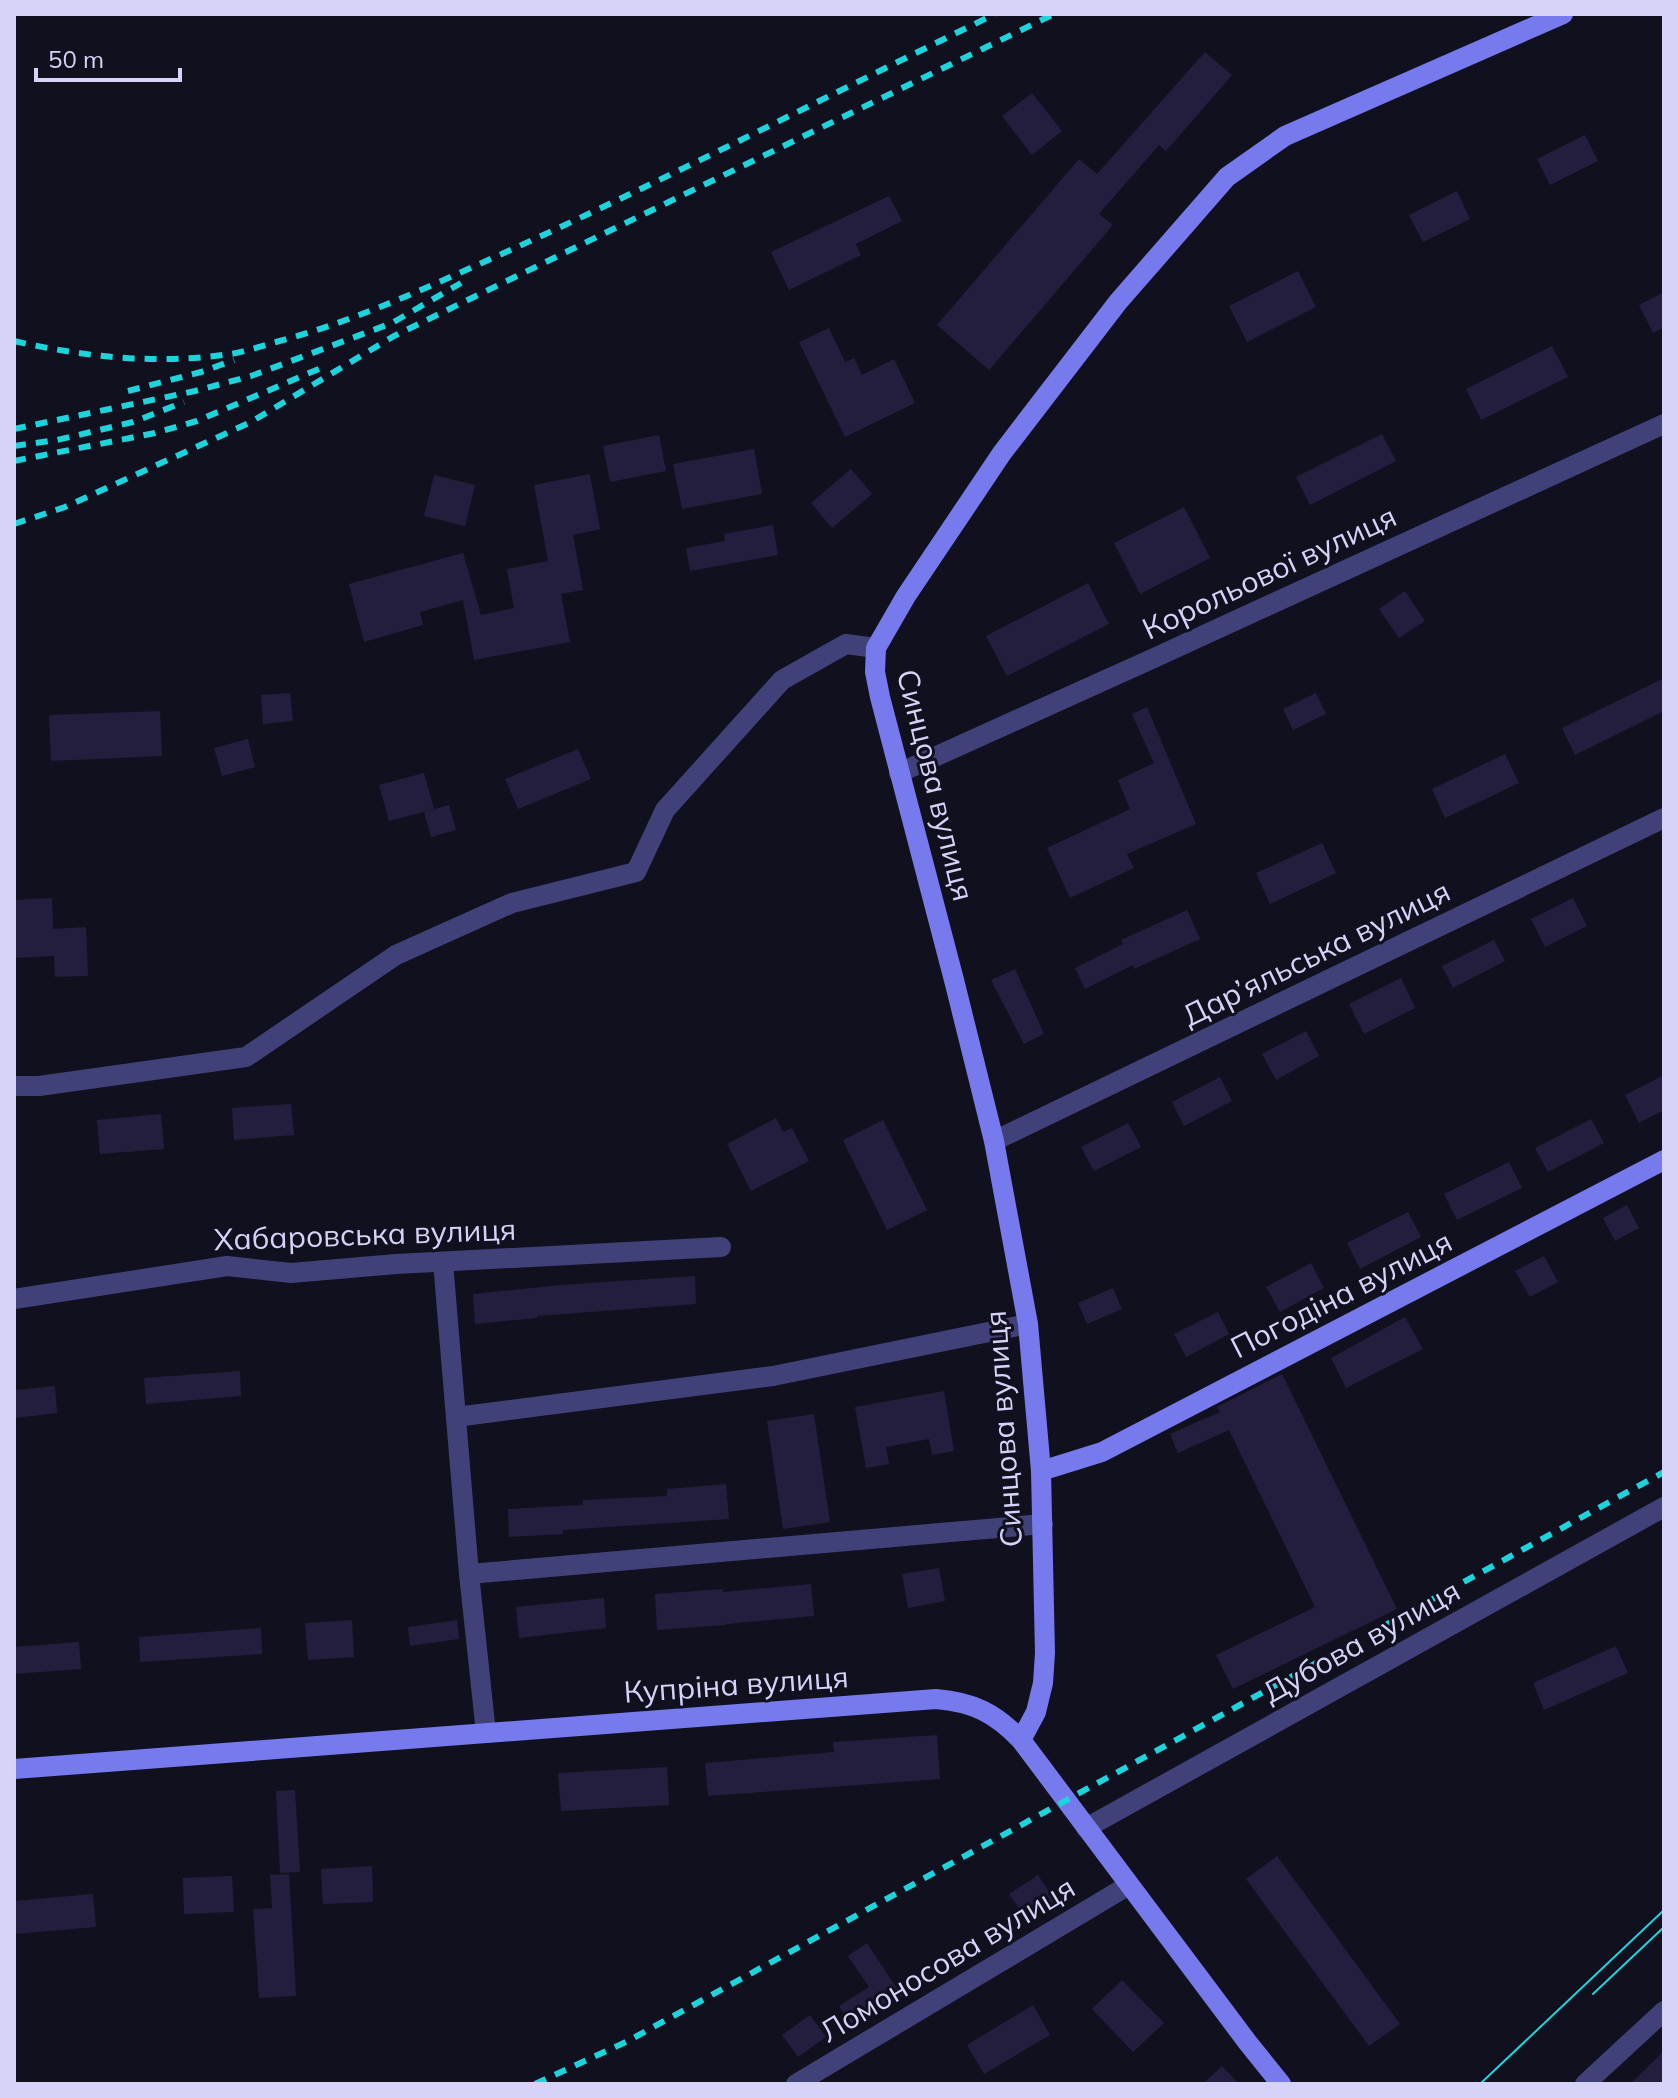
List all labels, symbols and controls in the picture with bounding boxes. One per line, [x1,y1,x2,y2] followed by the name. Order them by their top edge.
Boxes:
[36,32,180,82] scale bar
[48,44,104,74] text: 50 m
[1136,497,1402,647] street label: Корольової вулиця
[889,665,983,905] street label: Синцова вулиця
[1176,872,1456,1034] street label: Дар’яльська вулиця
[213,1210,517,1258] street label: Хабаровська вулиця
[1224,1222,1458,1366] street label: Погодіна вулиця
[976,1309,1030,1549] street label: Синцова вулиця
[1256,1571,1466,1711] street label: Дубова вулиця
[622,1657,850,1711] street label: Купріна вулиця
[812,1868,1082,2050] street label: Ломоносова вулиця

